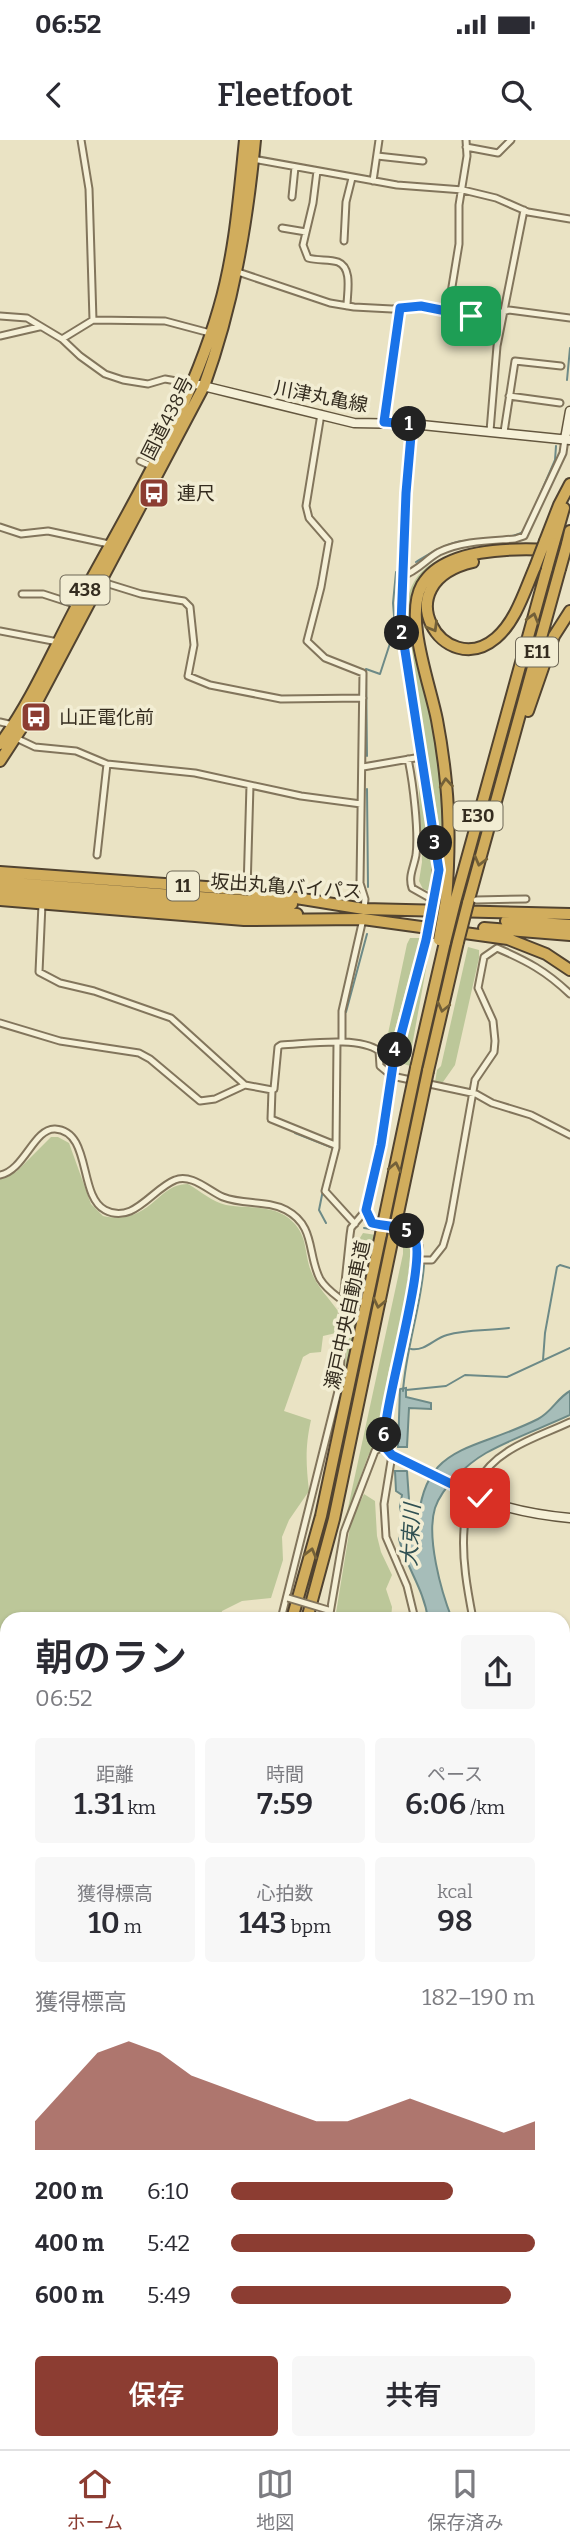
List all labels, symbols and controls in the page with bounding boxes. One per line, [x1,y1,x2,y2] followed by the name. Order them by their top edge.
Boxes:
[35,9,101,40] text: 06:52
[35,76,73,114] icon: back
[217,76,353,114] text: Fleetfoot
[497,76,535,114] icon: search
[441,286,501,346] pin
[452,297,490,335] icon: arrive
[137,373,198,464] street label: 国道438号
[272,376,370,417] street label: 川津丸亀線
[392,406,426,442] pin: 1
[404,412,413,435] text: 1
[137,476,171,510] bus stop icon: 連尺
[177,482,215,505] place label: 連尺
[60,576,110,604] road number: 438
[525,612,540,624] one-way arrow
[384,616,420,650] pin: 2
[425,620,438,633] one-way arrow
[396,621,407,644] text: 2
[516,638,558,666] road number: E11
[19,700,53,734] bus stop icon: 山正電化前
[59,706,154,729] place label: 山正電化前
[439,778,454,789] one-way arrow
[454,802,503,830] road number: E30
[418,826,452,860] pin: 3
[429,831,440,854] text: 3
[473,854,488,866] one-way arrow
[210,870,362,903] street label: 坂出丸亀バイパス
[167,872,199,900] road number: 11
[437,1001,451,1013] one-way arrow
[378,1032,412,1068] pin: 4
[389,1038,400,1061] text: 4
[387,1161,402,1173] one-way arrow
[390,1214,424,1248] pin: 5
[401,1219,412,1242] text: 5
[320,1238,375,1392] street label: 瀬戸中央自動車道
[373,1297,388,1309] one-way arrow
[366,1418,402,1452] pin: 6
[378,1423,389,1446] text: 6
[450,1468,510,1528] pin
[461,1479,499,1517] icon: check
[396,1501,426,1567] water label: 大束川
[303,1547,317,1559] one-way arrow
[35,1635,187,1681] text: 朝のラン
[461,1635,535,1709] button: share
[35,1684,93,1712] text: 06:52
[96,1763,134,1786] text: 距離
[266,1763,304,1786] text: 時間
[427,1763,483,1786] text: ペース
[74,1786,124,1822] text: 1.31
[257,1786,313,1822] text: 7:59
[405,1786,466,1822] text: 6:06
[124,1796,156,1819] text: km
[466,1796,505,1819] text: /km
[437,1880,473,1903] text: kcal
[77,1882,153,1905] text: 獲得標高
[256,1882,314,1905] text: 心拍数
[437,1903,473,1939] text: 98
[88,1905,120,1941] text: 10
[239,1905,287,1941] text: 143
[120,1915,142,1938] text: m
[287,1915,331,1938] text: bpm
[422,1983,535,2011] text: 182–190 m
[35,1988,127,2016] text: 獲得標高
[35,2177,103,2205] text: 200 m
[147,2177,189,2205] text: 6:10
[35,2229,104,2257] text: 400 m
[147,2229,190,2257] text: 5:42
[35,2281,104,2309] text: 600 m
[147,2281,191,2309] text: 5:49
[35,2356,278,2436] button: 保存
[292,2356,535,2436] button: 共有
[67,2465,123,2534] tab: ホーム
[256,2465,294,2534] tab: 地図
[427,2465,503,2534] tab: 保存済み

